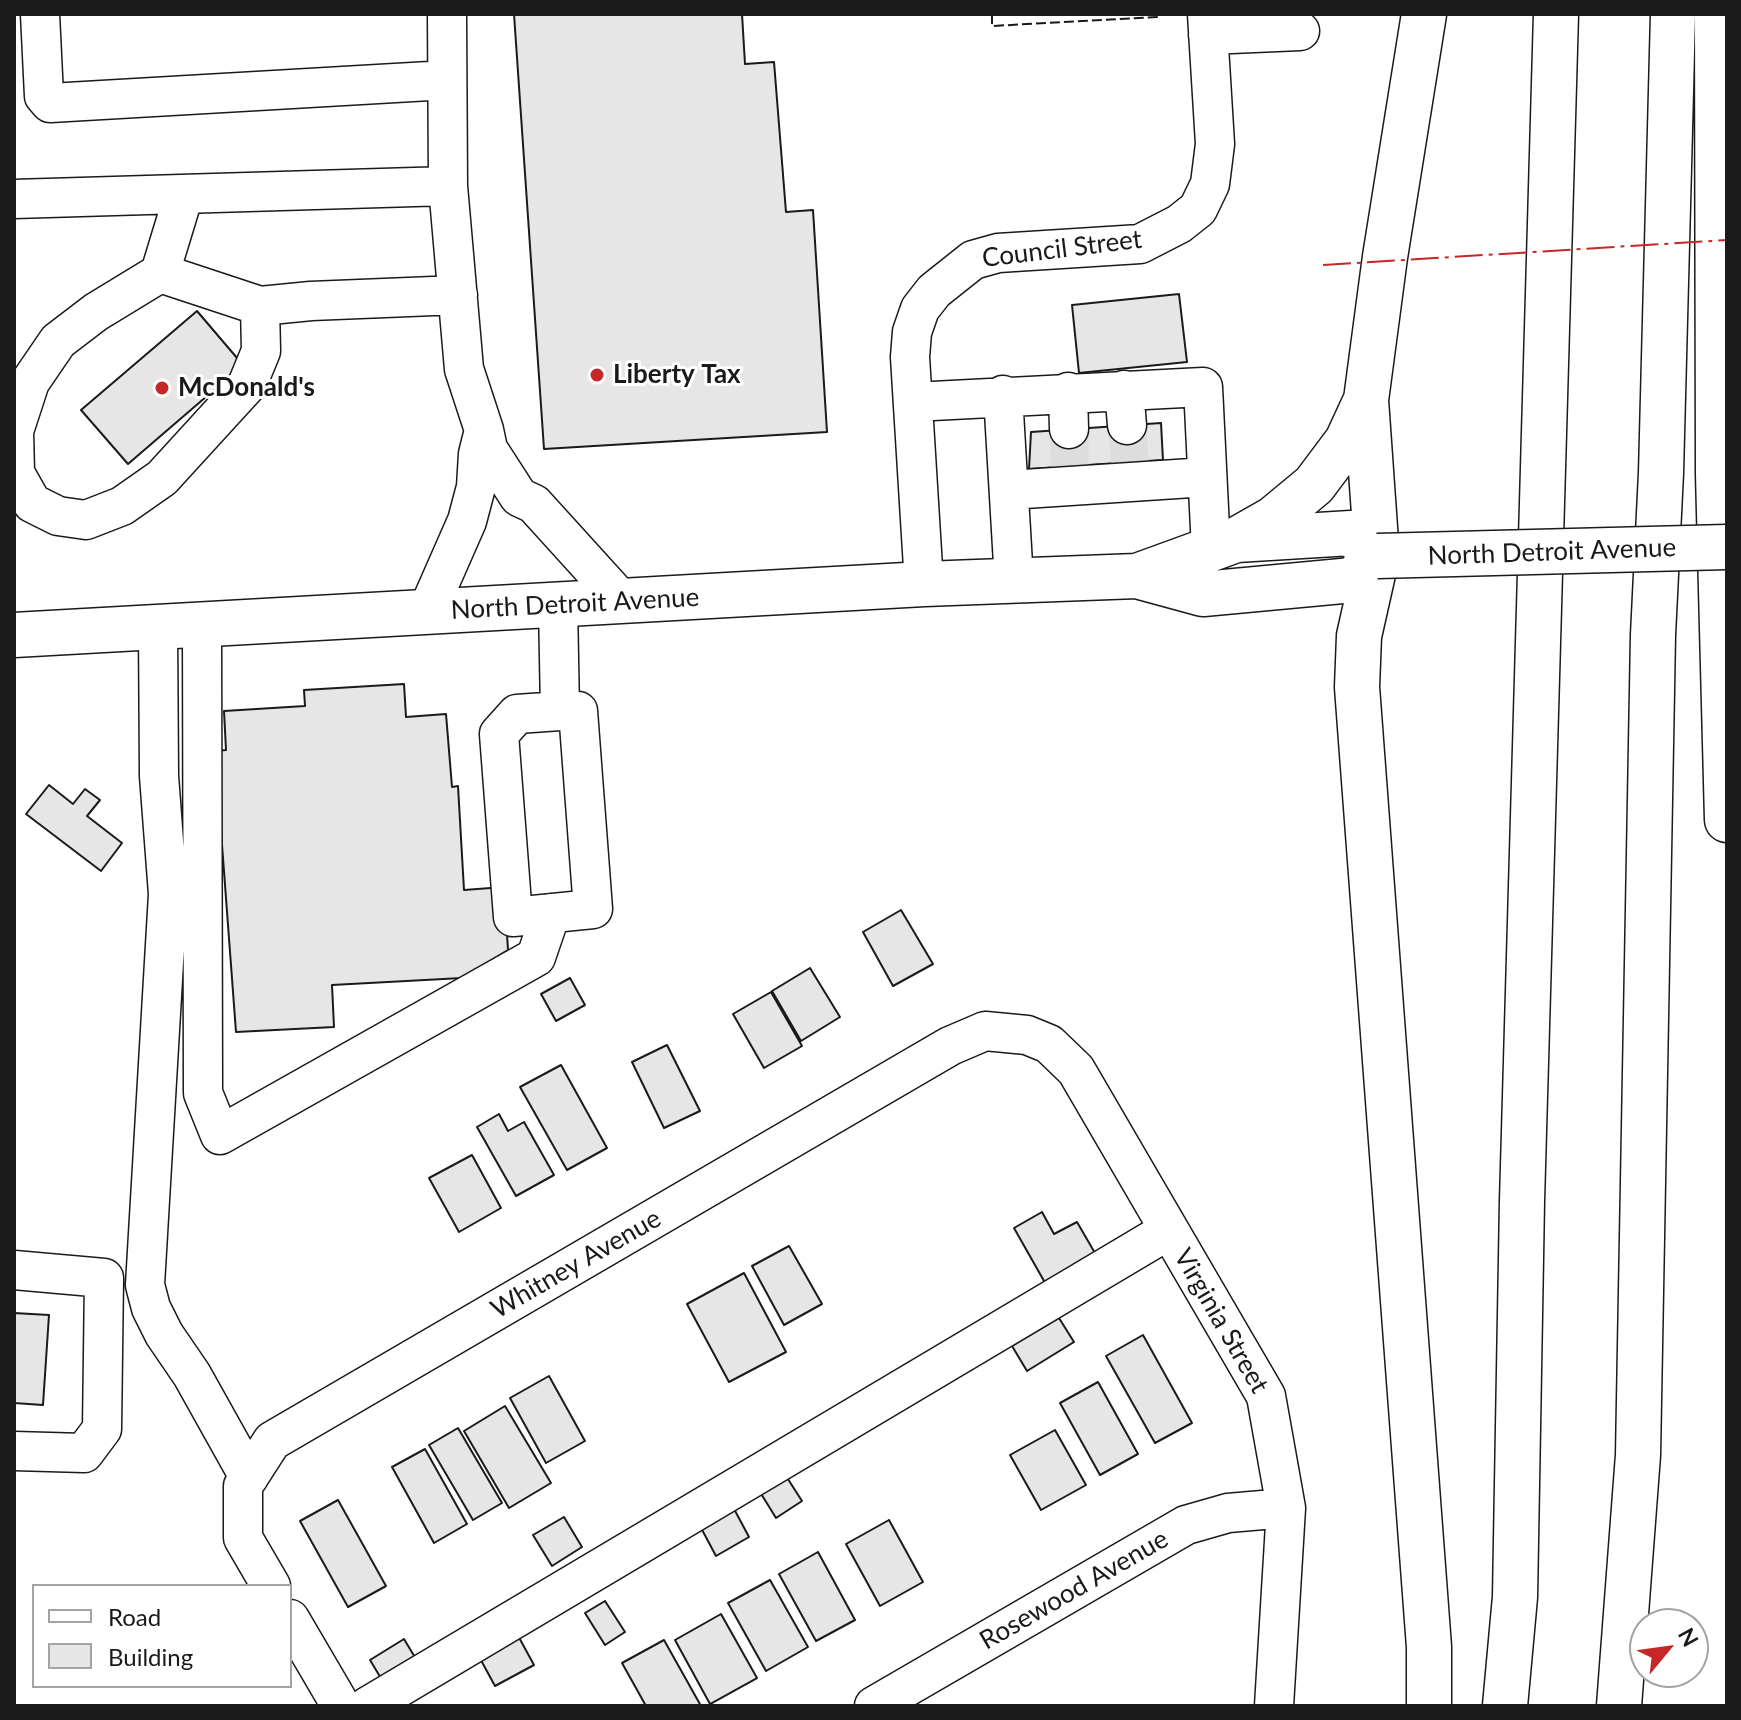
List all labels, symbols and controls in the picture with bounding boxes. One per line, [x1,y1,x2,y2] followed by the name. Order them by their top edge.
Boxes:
[980,224,1144,274] street label: Council Street
[613,359,741,391] place label: Liberty Tax
[588,366,606,384] marker: Liberty Tax
[178,372,315,404] place label: McDonald's
[153,379,171,397] marker: McDonald's
[1427,532,1677,572] street label: North Detroit Avenue
[450,582,700,626] street label: North Detroit Avenue
[486,1203,666,1325] street label: Whitney Avenue
[1167,1243,1275,1399] street label: Virginia Street
[974,1523,1174,1657] street label: Rosewood Avenue
[32,1584,292,1688] legend
[108,1602,161,1631] text: Road
[1629,1608,1709,1688] north arrow
[1673,1623,1705,1651] text: N
[108,1642,193,1671] text: Building

